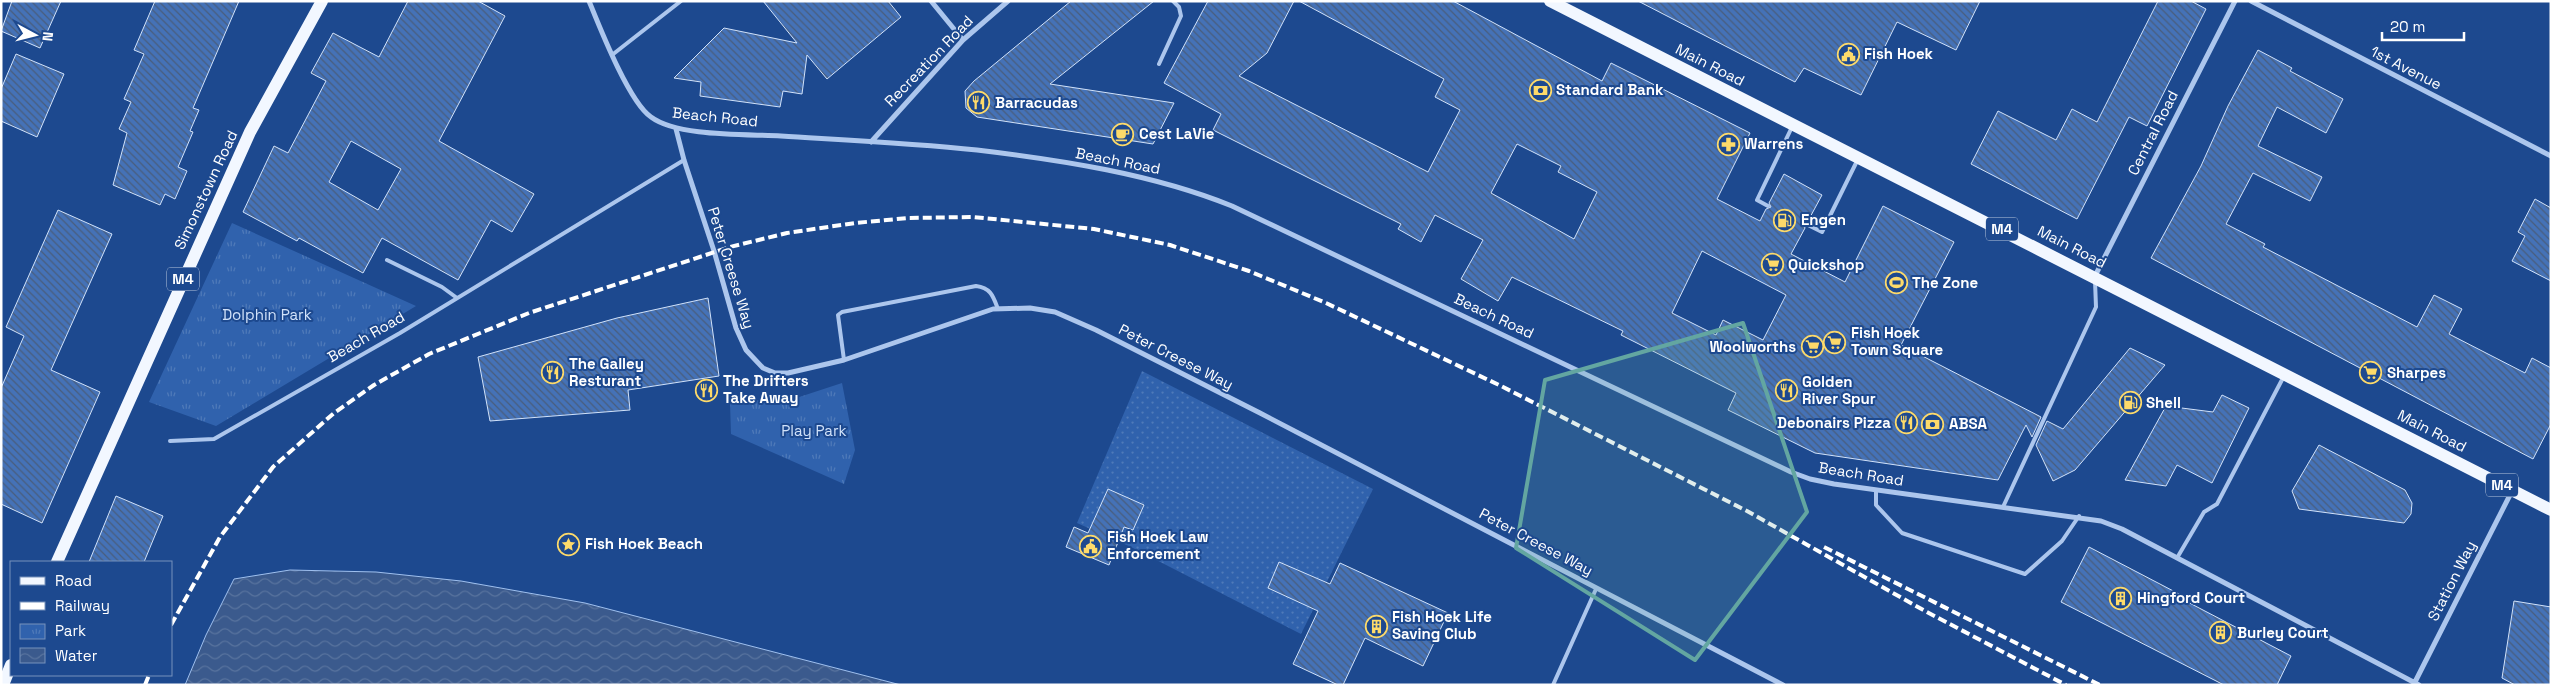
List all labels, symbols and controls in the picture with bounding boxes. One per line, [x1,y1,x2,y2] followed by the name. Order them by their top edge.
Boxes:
[10,10,60,60] north arrow
[2382,10,2464,42] scale bar
[880,11,977,110] street label: Recreation Road
[2390,17,2425,36] text: 20 m
[38,31,57,42] text: N
[1672,39,1748,90] street label: Main Road
[2367,41,2445,94] street label: 1st Avenue
[1836,42,1860,66] public building icon: Fish Hoek
[1864,44,1934,63] place label: Fish Hoek
[1528,78,1552,102] bank icon: Standard Bank
[1556,80,1664,99] place label: Standard Bank
[2123,87,2182,178] street label: Central Road
[967,91,991,115] restaurant icon: Barracudas
[995,93,1078,112] place label: Barracudas
[671,103,759,130] street label: Beach Road
[1111,122,1135,146] cafe icon: Cest LaVie
[1139,124,1215,143] place label: Cest LaVie
[170,127,242,253] street label: Simonstown Road
[1716,132,1740,156] pharmacy icon: Warrens
[1744,134,1804,153] place label: Warrens
[1074,143,1162,178] street label: Beach Road
[704,205,759,331] street label: Peter Creese Way
[1773,208,1797,232] fuel station icon: Engen
[1801,210,1846,229] place label: Engen
[1986,218,2018,240] road number: M4
[2034,221,2110,272] street label: Main Road
[1760,253,1784,277] supermarket icon: Quickshop
[1788,255,1864,274] place label: Quickshop
[167,268,199,290] road number: M4
[1884,271,1908,295] sports icon: The Zone
[1912,273,1978,292] place label: The Zone
[1451,289,1537,342] street label: Beach Road
[222,305,312,324] park label: Dolphin Park
[324,307,408,366] street label: Beach Road
[1116,319,1237,394] street label: Peter Creese Way
[1851,323,1944,359] place label: Fish Hoek Town Square
[1823,330,1847,354] supermarket icon: Fish Hoek Town Square
[1800,335,1824,359] supermarket icon: Woolworths
[1709,337,1796,356] place label: Woolworths
[569,354,644,390] place label: The Galley Resturant
[541,361,565,385] restaurant icon: The Galley Resturant
[2359,361,2383,385] supermarket icon: Sharpes
[2387,363,2446,382] place label: Sharpes
[723,371,809,407] place label: The Drifters Take Away
[1802,372,1876,408] place label: Golden River Spur
[695,378,719,402] restaurant icon: The Drifters Take Away
[1774,379,1798,403] restaurant icon: Golden River Spur
[2118,391,2142,415] fuel station icon: Shell
[2146,393,2181,412] place label: Shell
[2394,405,2470,456] street label: Main Road
[1895,411,1919,435] restaurant icon: Debonairs Pizza
[1921,412,1945,436] bank icon: ABSA
[1777,413,1891,432] place label: Debonairs Pizza
[1949,414,1988,433] place label: ABSA
[781,421,847,440] park label: Play Park
[1817,457,1905,490] street label: Beach Road
[2486,474,2518,496] road number: M4
[1476,504,1596,580] street label: Peter Creese Way
[1107,527,1209,563] place label: Fish Hoek Law Enforcement
[557,532,581,556] place icon: Fish Hoek Beach
[585,534,703,553] place label: Fish Hoek Beach
[1079,534,1103,558] public building icon: Fish Hoek Law Enforcement
[2423,537,2480,624] street label: Station Way
[10,561,172,676] legend
[55,571,92,590] text: Road
[2109,586,2133,610] building icon: Hingford Court
[2137,588,2245,607] place label: Hingford Court
[55,596,110,615] text: Railway
[1392,607,1492,643] place label: Fish Hoek Life Saving Club
[1364,614,1388,638] building icon: Fish Hoek Life Saving Club
[55,621,86,640] text: Park
[2209,621,2233,645] building icon: Burley Court
[2237,623,2329,642] place label: Burley Court
[55,646,98,665] text: Water

